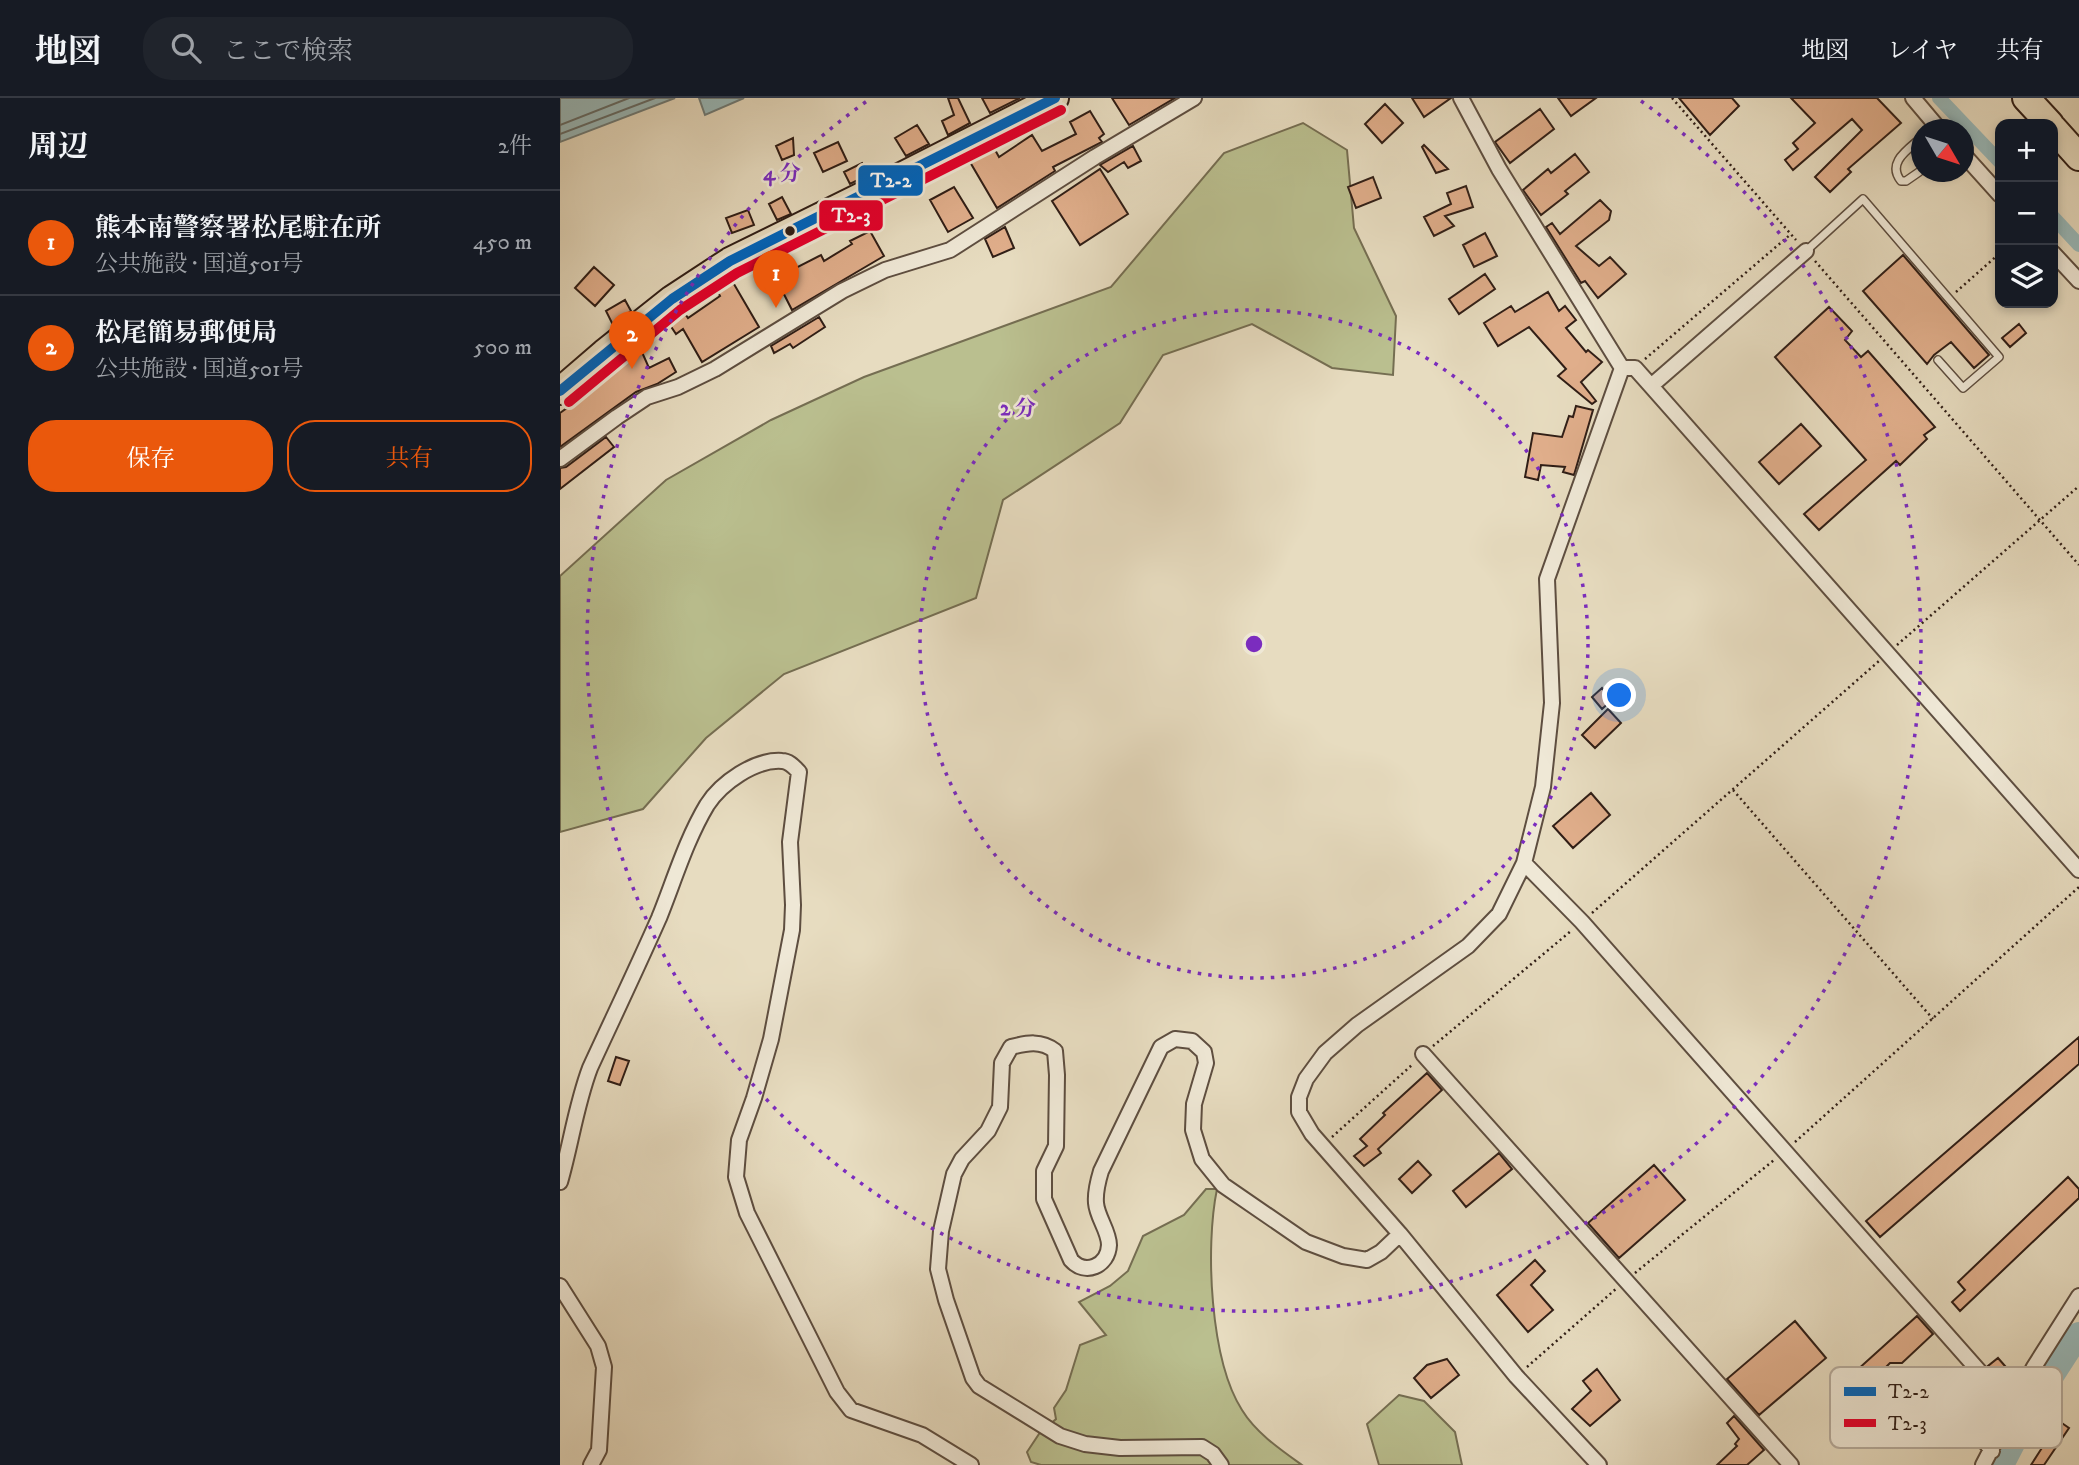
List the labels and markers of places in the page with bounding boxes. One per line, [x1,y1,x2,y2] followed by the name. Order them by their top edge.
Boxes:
[783,224,797,238] unlabelled marker
[753,250,799,308] pin: 1
[609,311,655,369] pin: 2
[1242,632,1266,656] centre of rings

